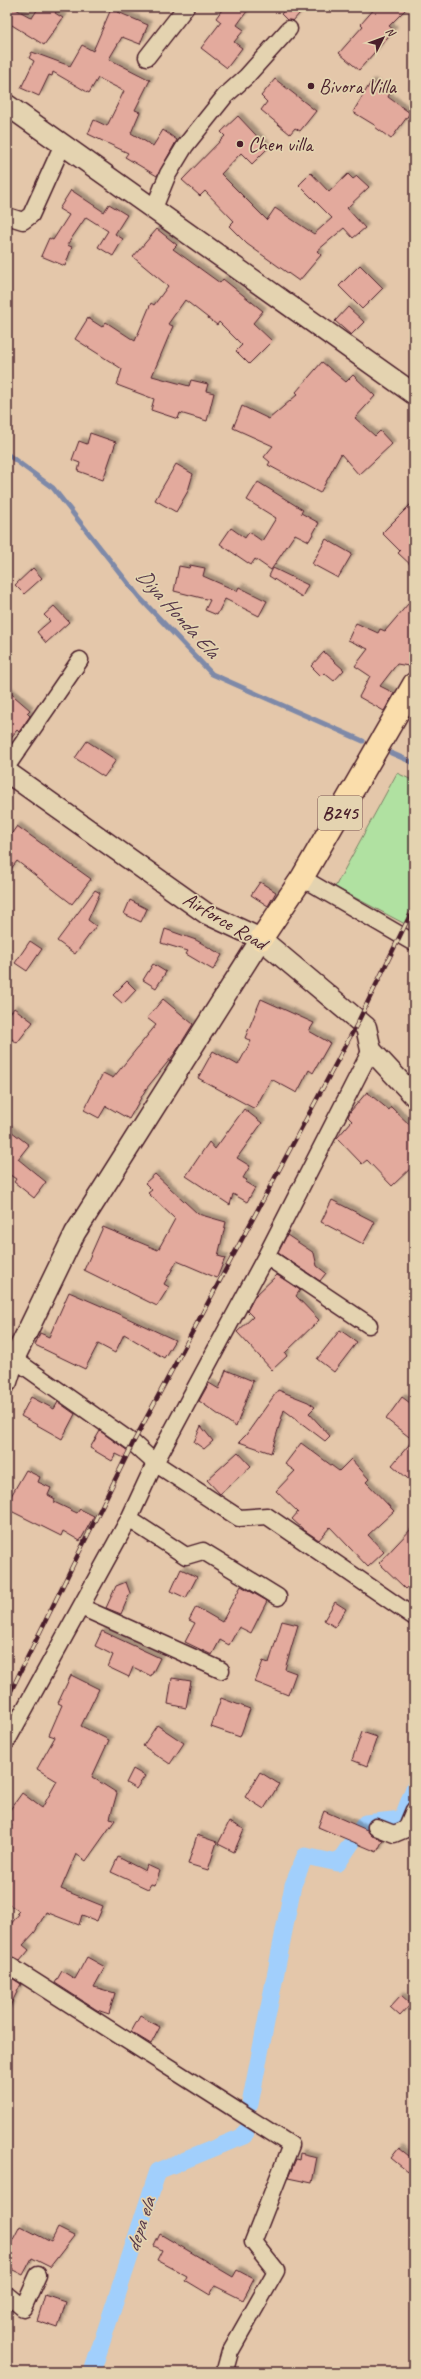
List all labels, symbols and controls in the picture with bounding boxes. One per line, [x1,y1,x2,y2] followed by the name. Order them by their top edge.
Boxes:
[363,18,403,58] north arrow
[383,24,399,40] text: N
[319,74,398,99] place label: Bivora Villa
[306,81,316,91] marker: Bivora Villa
[248,132,314,157] place label: Chen villa
[235,139,245,149] marker: Chen villa
[131,563,227,665] water label: Diya Honda Ela
[318,796,362,830] road number: B245
[179,886,274,957] street label: Airforce Road
[119,2193,162,2256] water label: depa ela

